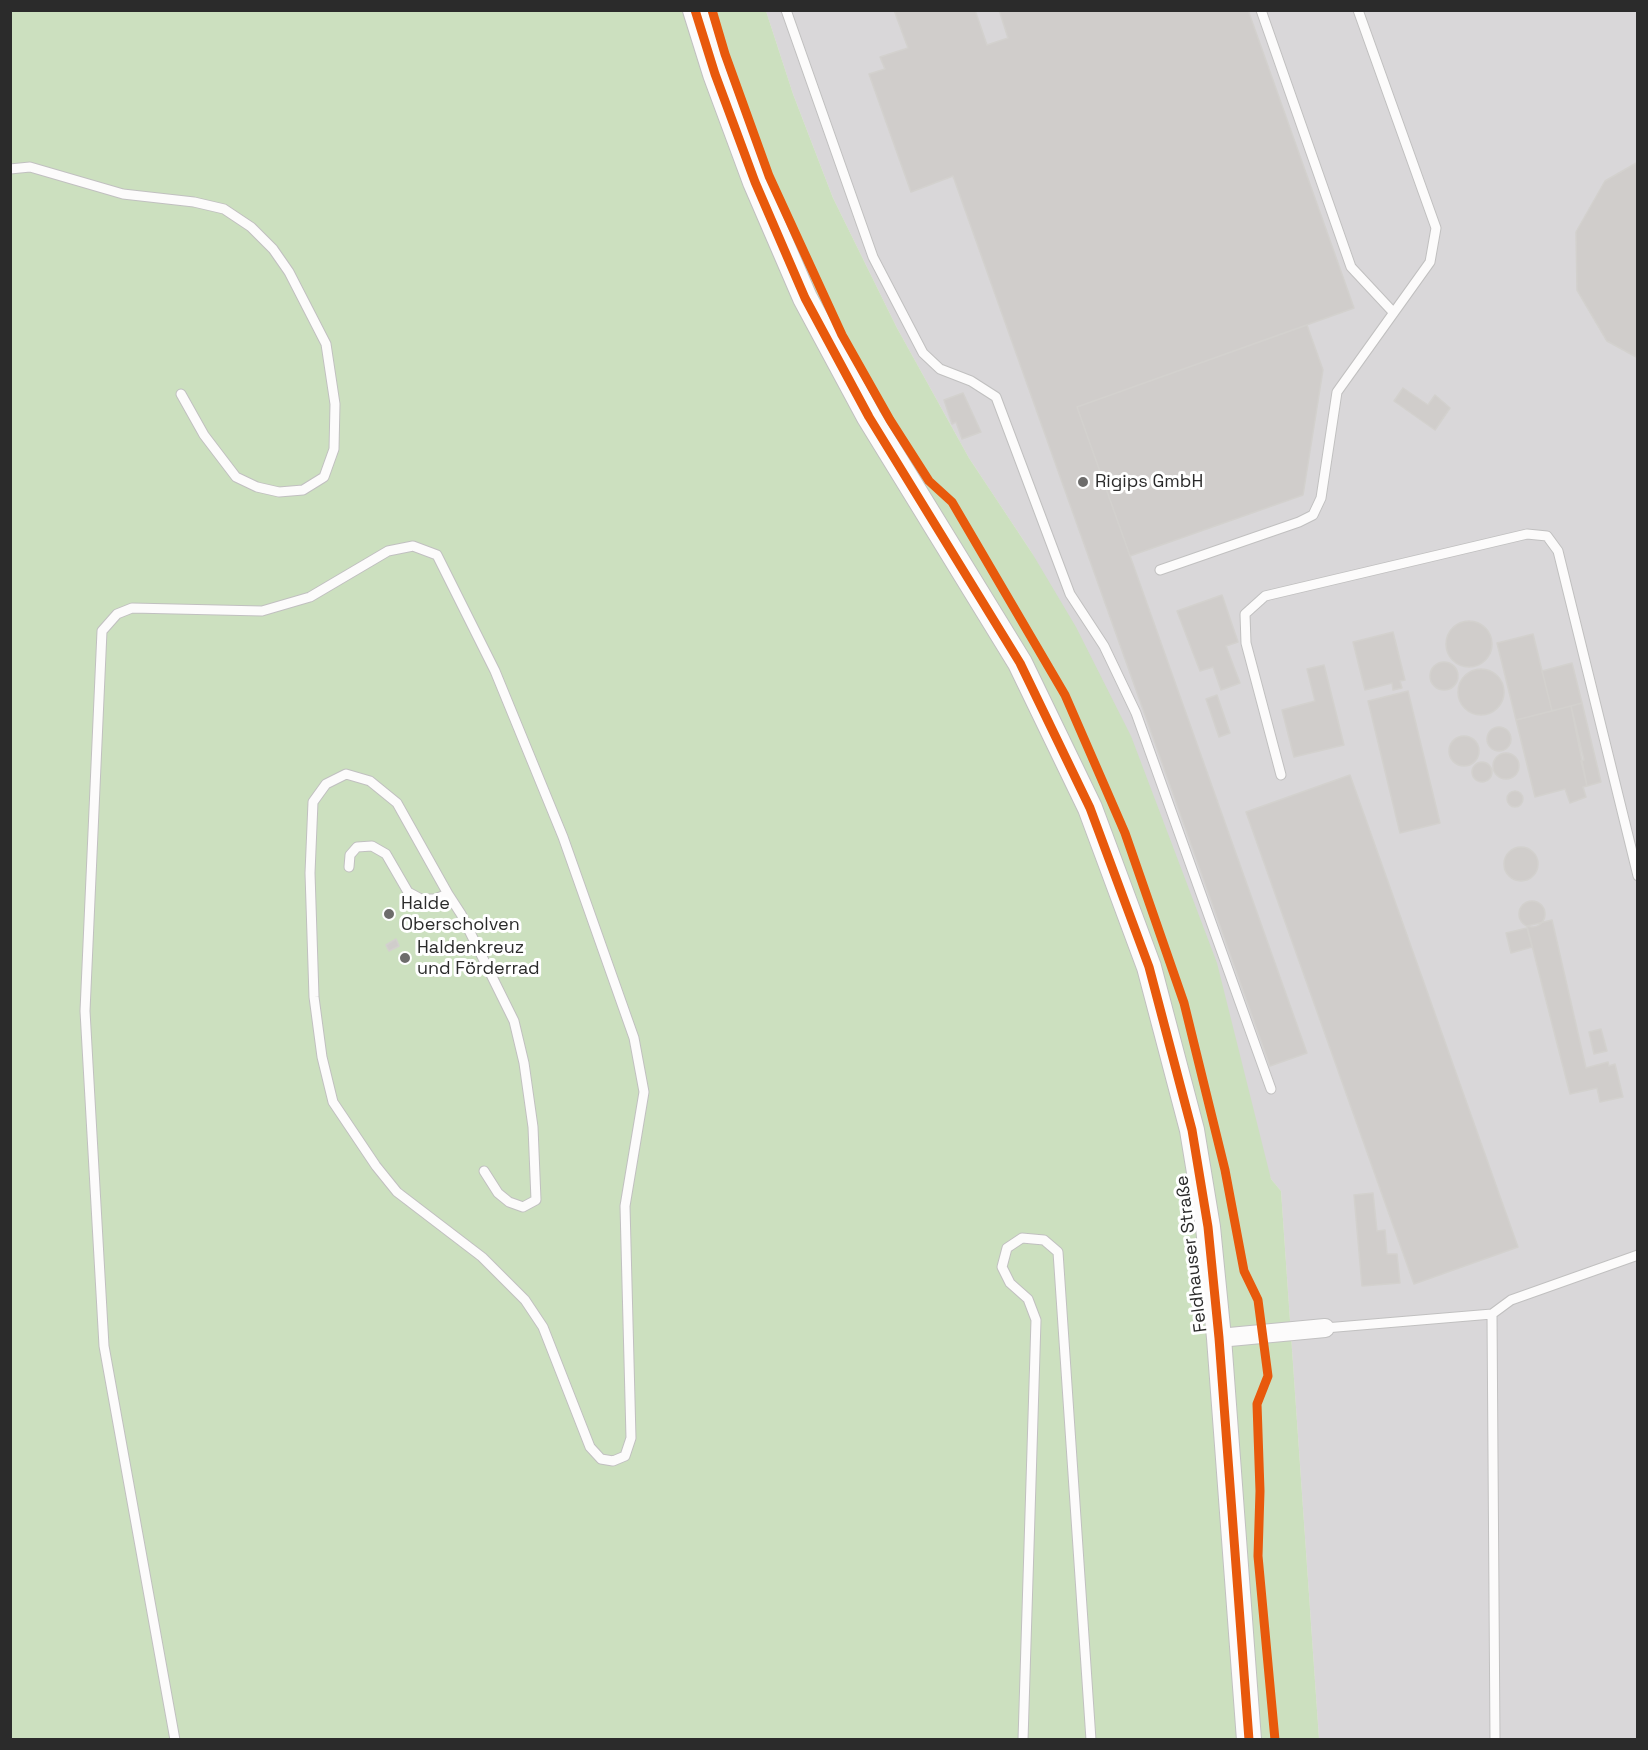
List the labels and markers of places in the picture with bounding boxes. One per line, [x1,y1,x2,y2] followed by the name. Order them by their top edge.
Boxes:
[1095,471,1203,493] place label: Rigips GmbH
[1076,475,1090,489] marker: Rigips GmbH
[401,893,520,936] place label: Halde Oberscholven
[382,907,396,921] marker: Halde Oberscholven
[417,937,540,980] place label: Haldenkreuz und Förderrad
[398,951,412,965] marker: Haldenkreuz und Förderrad

